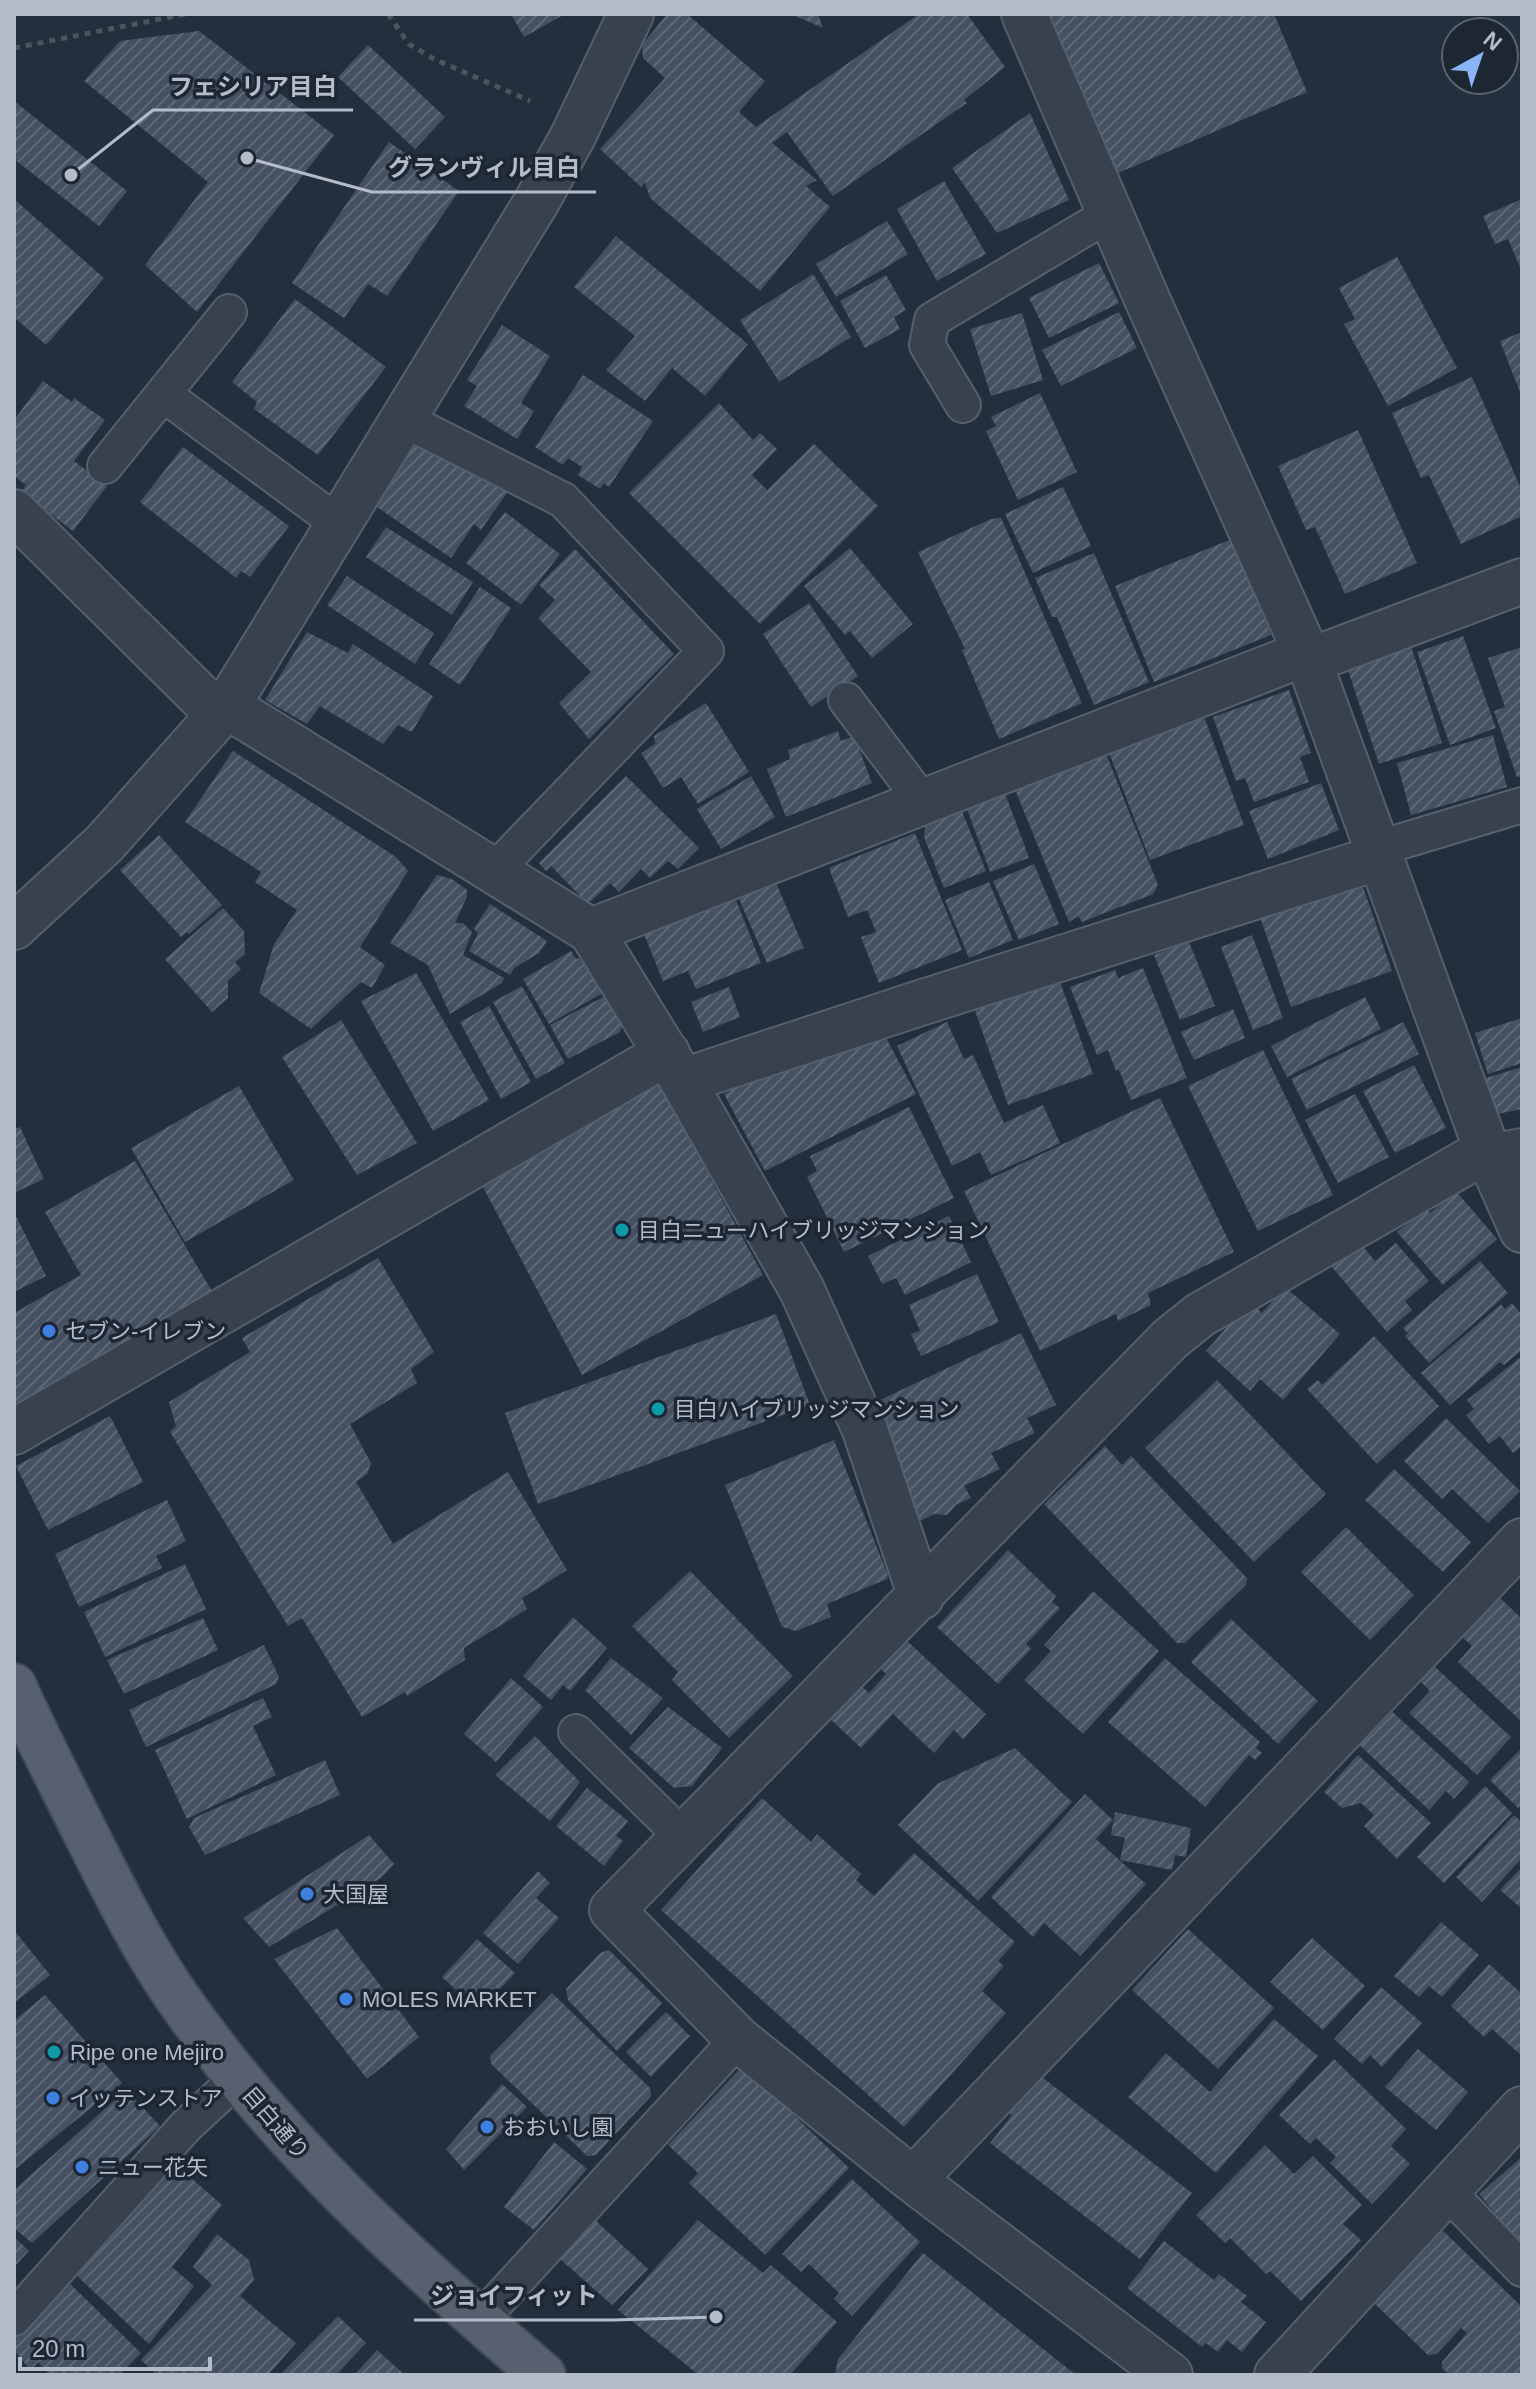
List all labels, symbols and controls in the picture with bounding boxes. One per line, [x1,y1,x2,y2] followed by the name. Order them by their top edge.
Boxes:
[1440,16,1520,96] north arrow
[1478,26,1507,56] text: N
[153,62,353,110] callout: フェシリア目白
[169,73,337,100] text: フェシリア目白
[372,144,596,192] callout: グランヴィル目白
[388,154,580,181] text: グランヴィル目白
[638,1218,989,1243] place label: 目白ニューハイブリッジマンション
[613,1221,631,1239] marker: 目白ニューハイブリッジマンション
[65,1319,226,1344] place label: セブン-イレブン
[40,1322,58,1340] marker: セブン-イレブン
[674,1397,960,1422] place label: 目白ハイブリッジマンション
[649,1400,667,1418] marker: 目白ハイブリッジマンション
[323,1882,389,1907] place label: 大国屋
[298,1885,316,1903] marker: 大国屋
[362,1987,537,2012] place label: MOLES MARKET
[337,1990,355,2008] marker: MOLES MARKET
[70,2040,224,2065] place label: Ripe one Mejiro
[45,2043,63,2061] marker: Ripe one Mejiro
[237,2082,314,2165] street label: 目白通り
[69,2086,223,2111] place label: イッテンストア
[44,2089,62,2107] marker: イッテンストア
[503,2115,613,2140] place label: おおいし園
[478,2118,496,2136] marker: おおいし園
[98,2155,208,2180] place label: ニュー花矢
[73,2158,91,2176] marker: ニュー花矢
[414,2272,614,2320] callout: ジョイフィット
[430,2282,598,2309] text: ジョイフィット
[20,2321,210,2371] scale bar
[32,2335,85,2362] text: 20 m

